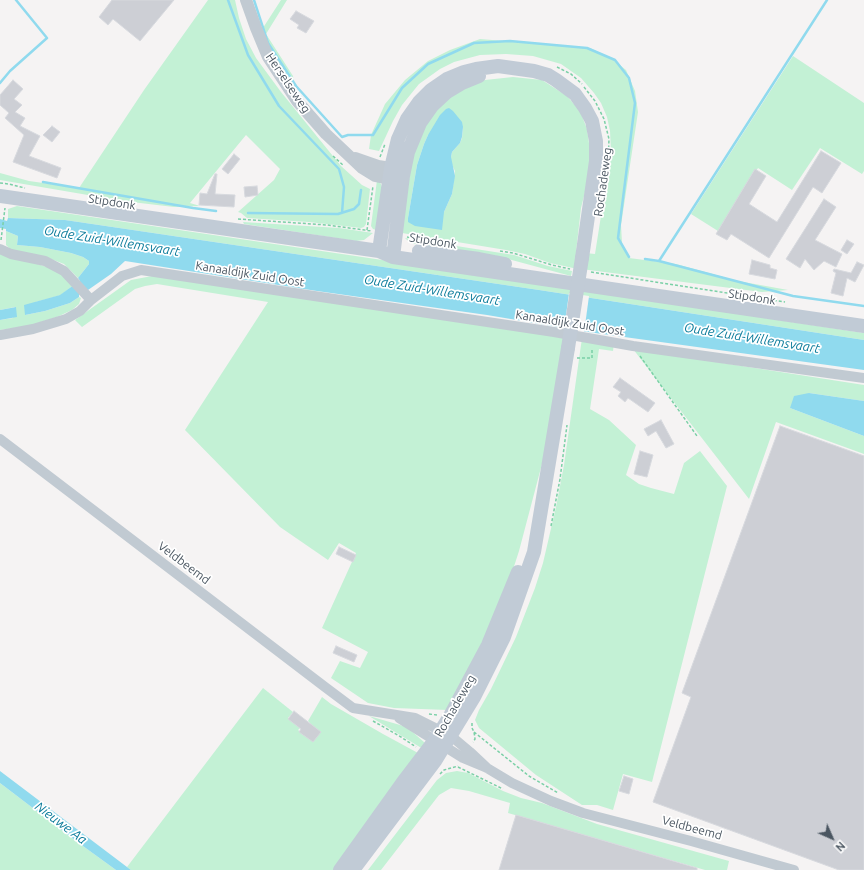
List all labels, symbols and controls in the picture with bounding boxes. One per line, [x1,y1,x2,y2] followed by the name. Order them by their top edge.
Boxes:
[263,50,313,116] street label: Herselseweg
[591,147,615,217] street label: Rochadeweg
[87,191,137,213] street label: Stipdonk
[43,223,181,259] water label: Oude Zuid-Willemsvaart
[408,230,458,252] street label: Stipdonk
[195,258,305,290] street label: Kanaaldijk Zuid Oost
[363,272,501,308] water label: Oude Zuid-Willemsvaart
[727,286,777,308] street label: Stipdonk
[515,307,625,339] street label: Kanaaldijk Zuid Oost
[683,320,821,356] water label: Oude Zuid-Willemsvaart
[155,539,213,587] street label: Veldbeemd
[431,672,479,740] street label: Rochadeweg
[32,798,90,848] water label: Nieuwe Aa
[660,813,724,843] street label: Veldbeemd
[812,818,852,858] north arrow
[833,839,848,854] text: N

